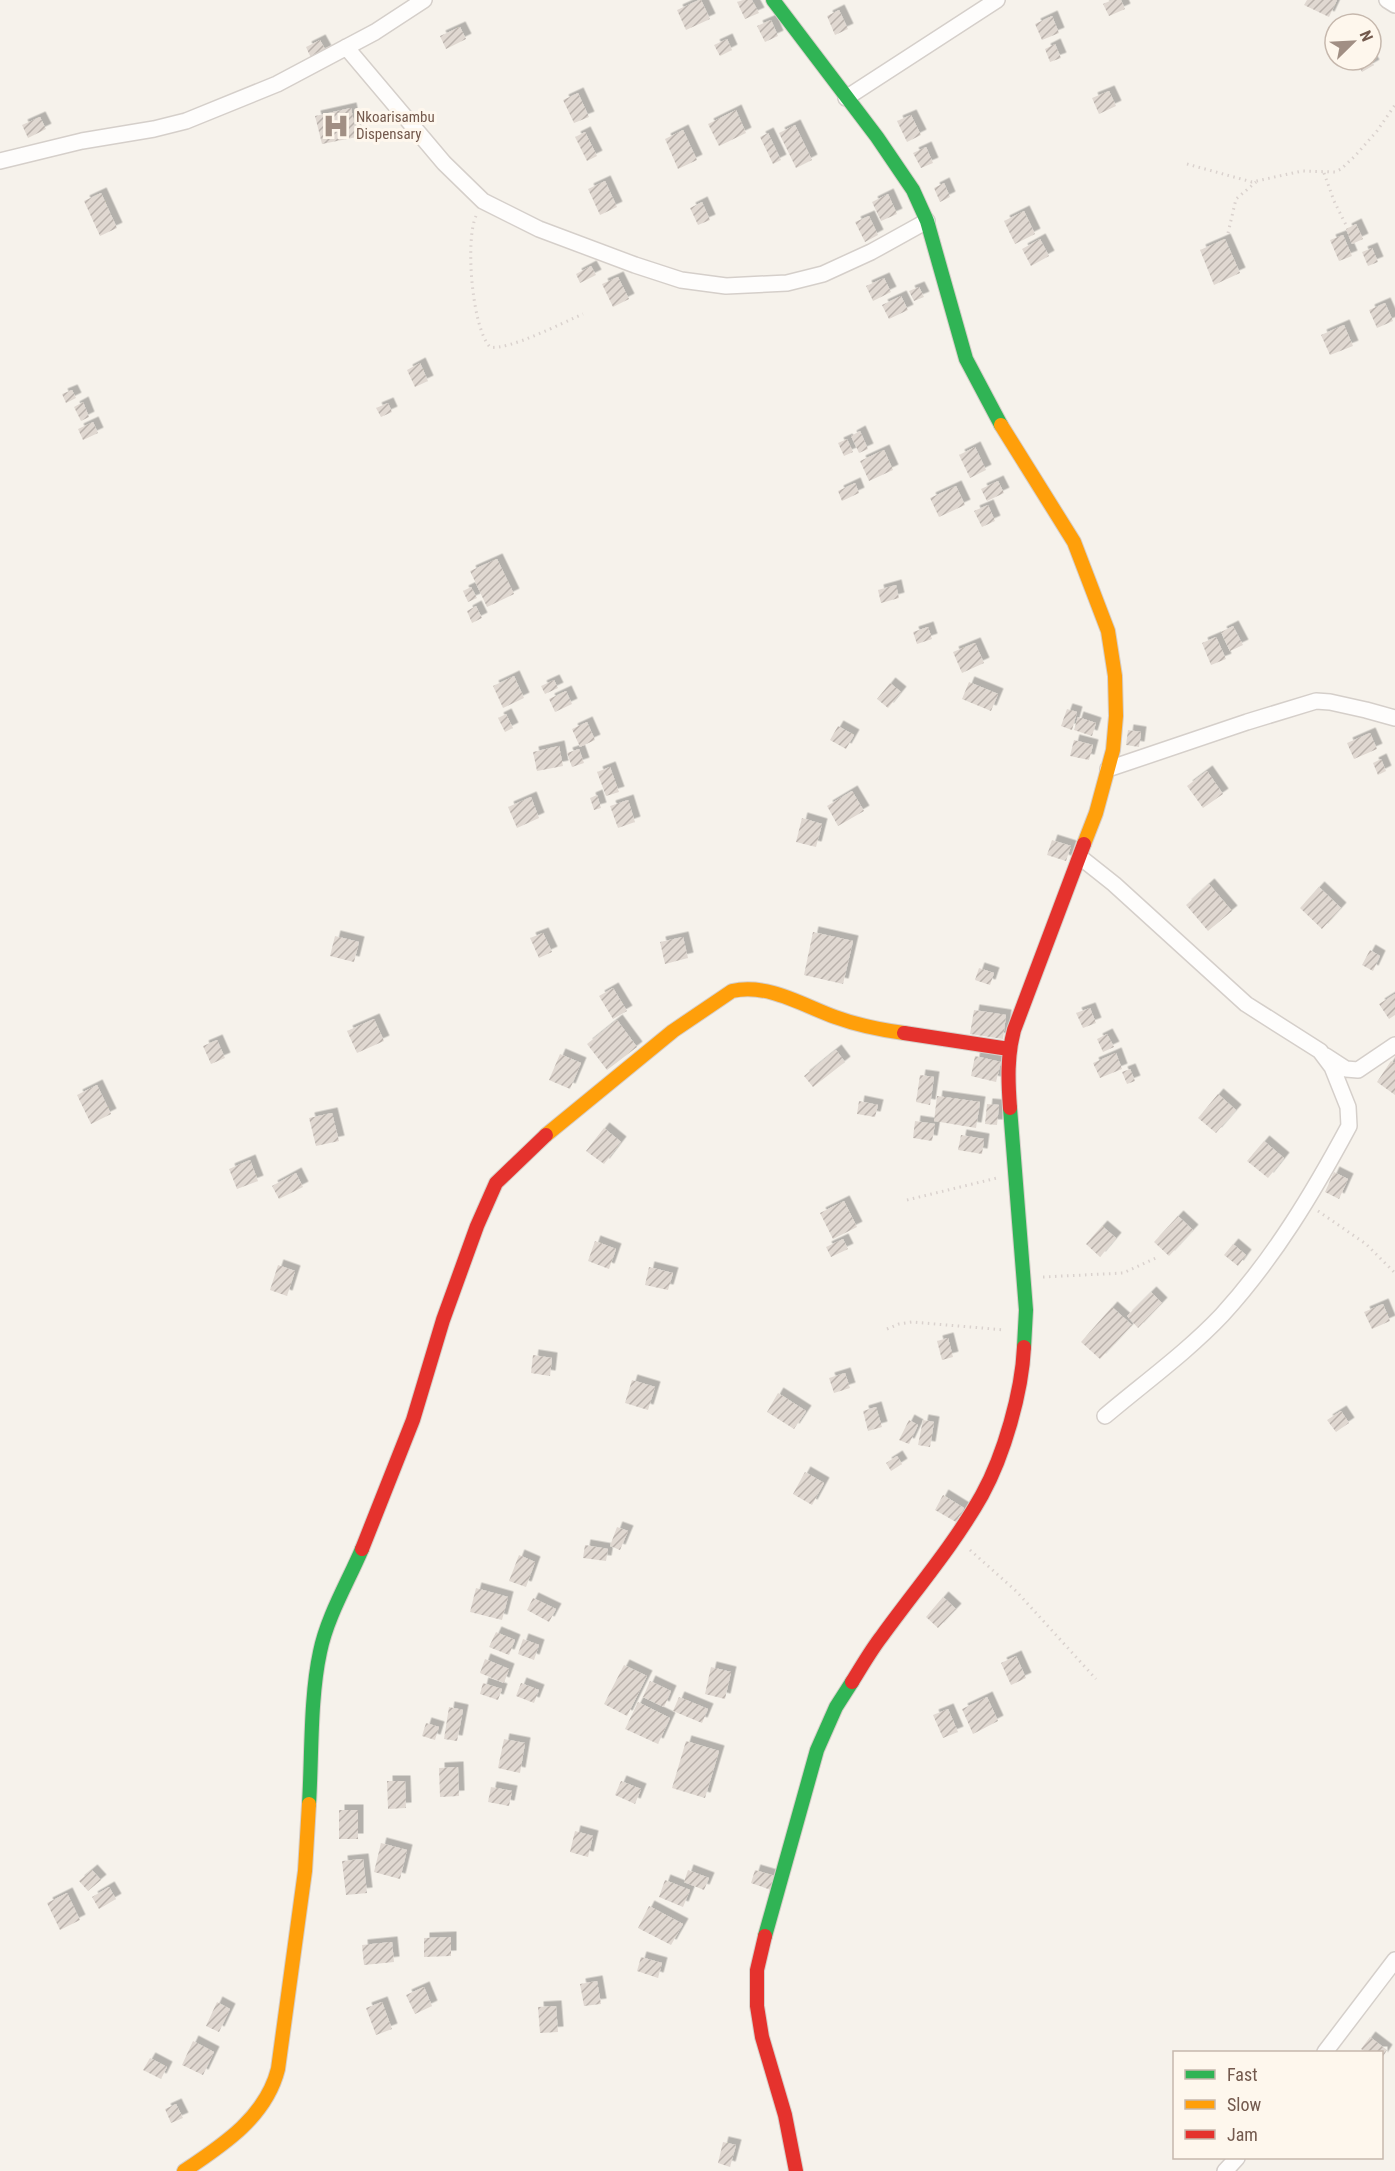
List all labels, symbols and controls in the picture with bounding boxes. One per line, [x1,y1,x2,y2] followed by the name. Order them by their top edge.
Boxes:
[1323,12,1383,72] north arrow
[1356,28,1377,44] text: N
[356,108,435,143] place label: Nkoarisambu Dispensary
[321,111,351,141] hospital icon: Nkoarisambu Dispensary
[1173,2051,1383,2159] legend
[1227,2064,1258,2085] text: Fast
[1227,2094,1262,2115] text: Slow
[1227,2124,1258,2145] text: Jam

